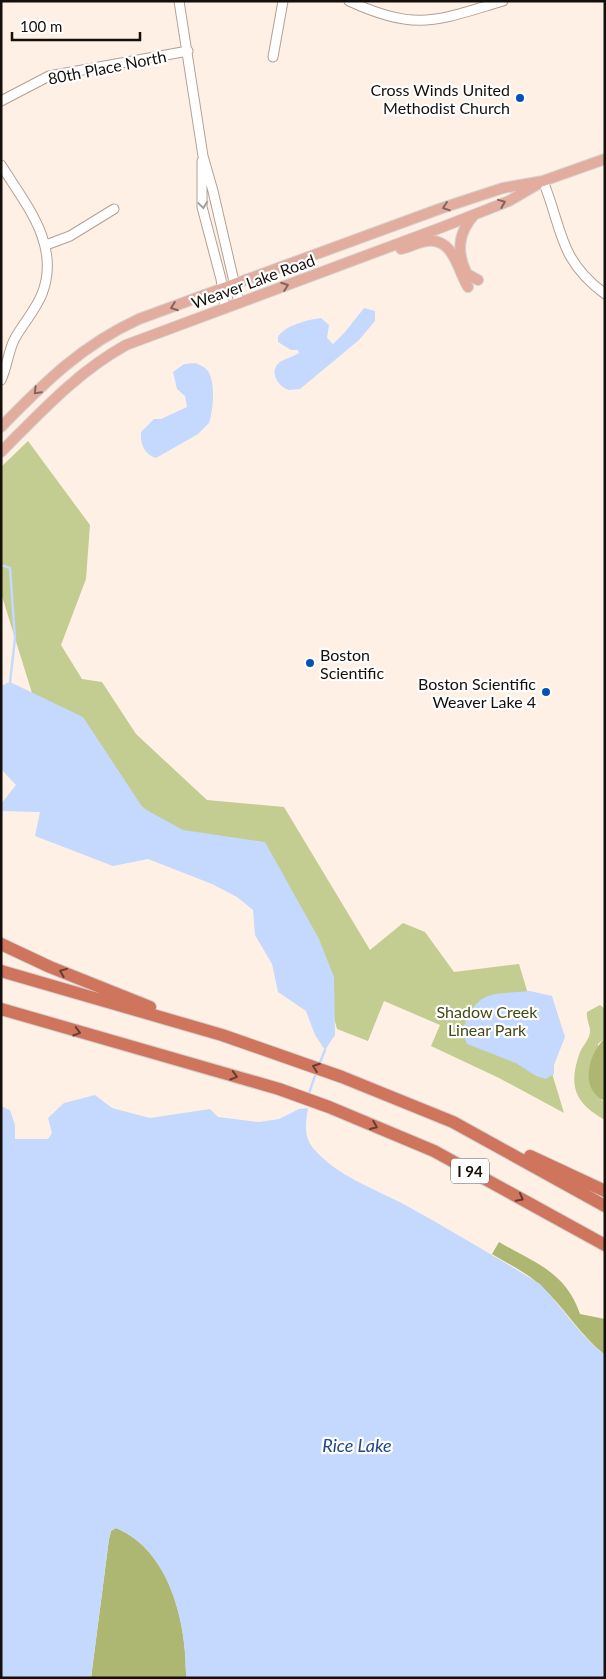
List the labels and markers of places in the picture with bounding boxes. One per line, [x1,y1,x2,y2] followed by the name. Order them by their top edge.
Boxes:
[370,80,510,117] place label: Cross Winds United Methodist Church
[514,92,526,104] marker: Cross Winds United Methodist Church
[320,645,384,682] place label: Boston Scientific
[304,657,316,669] marker: Boston Scientific
[418,674,536,711] place label: Boston Scientific Weaver Lake 4
[540,686,552,698] marker: Boston Scientific Weaver Lake 4

